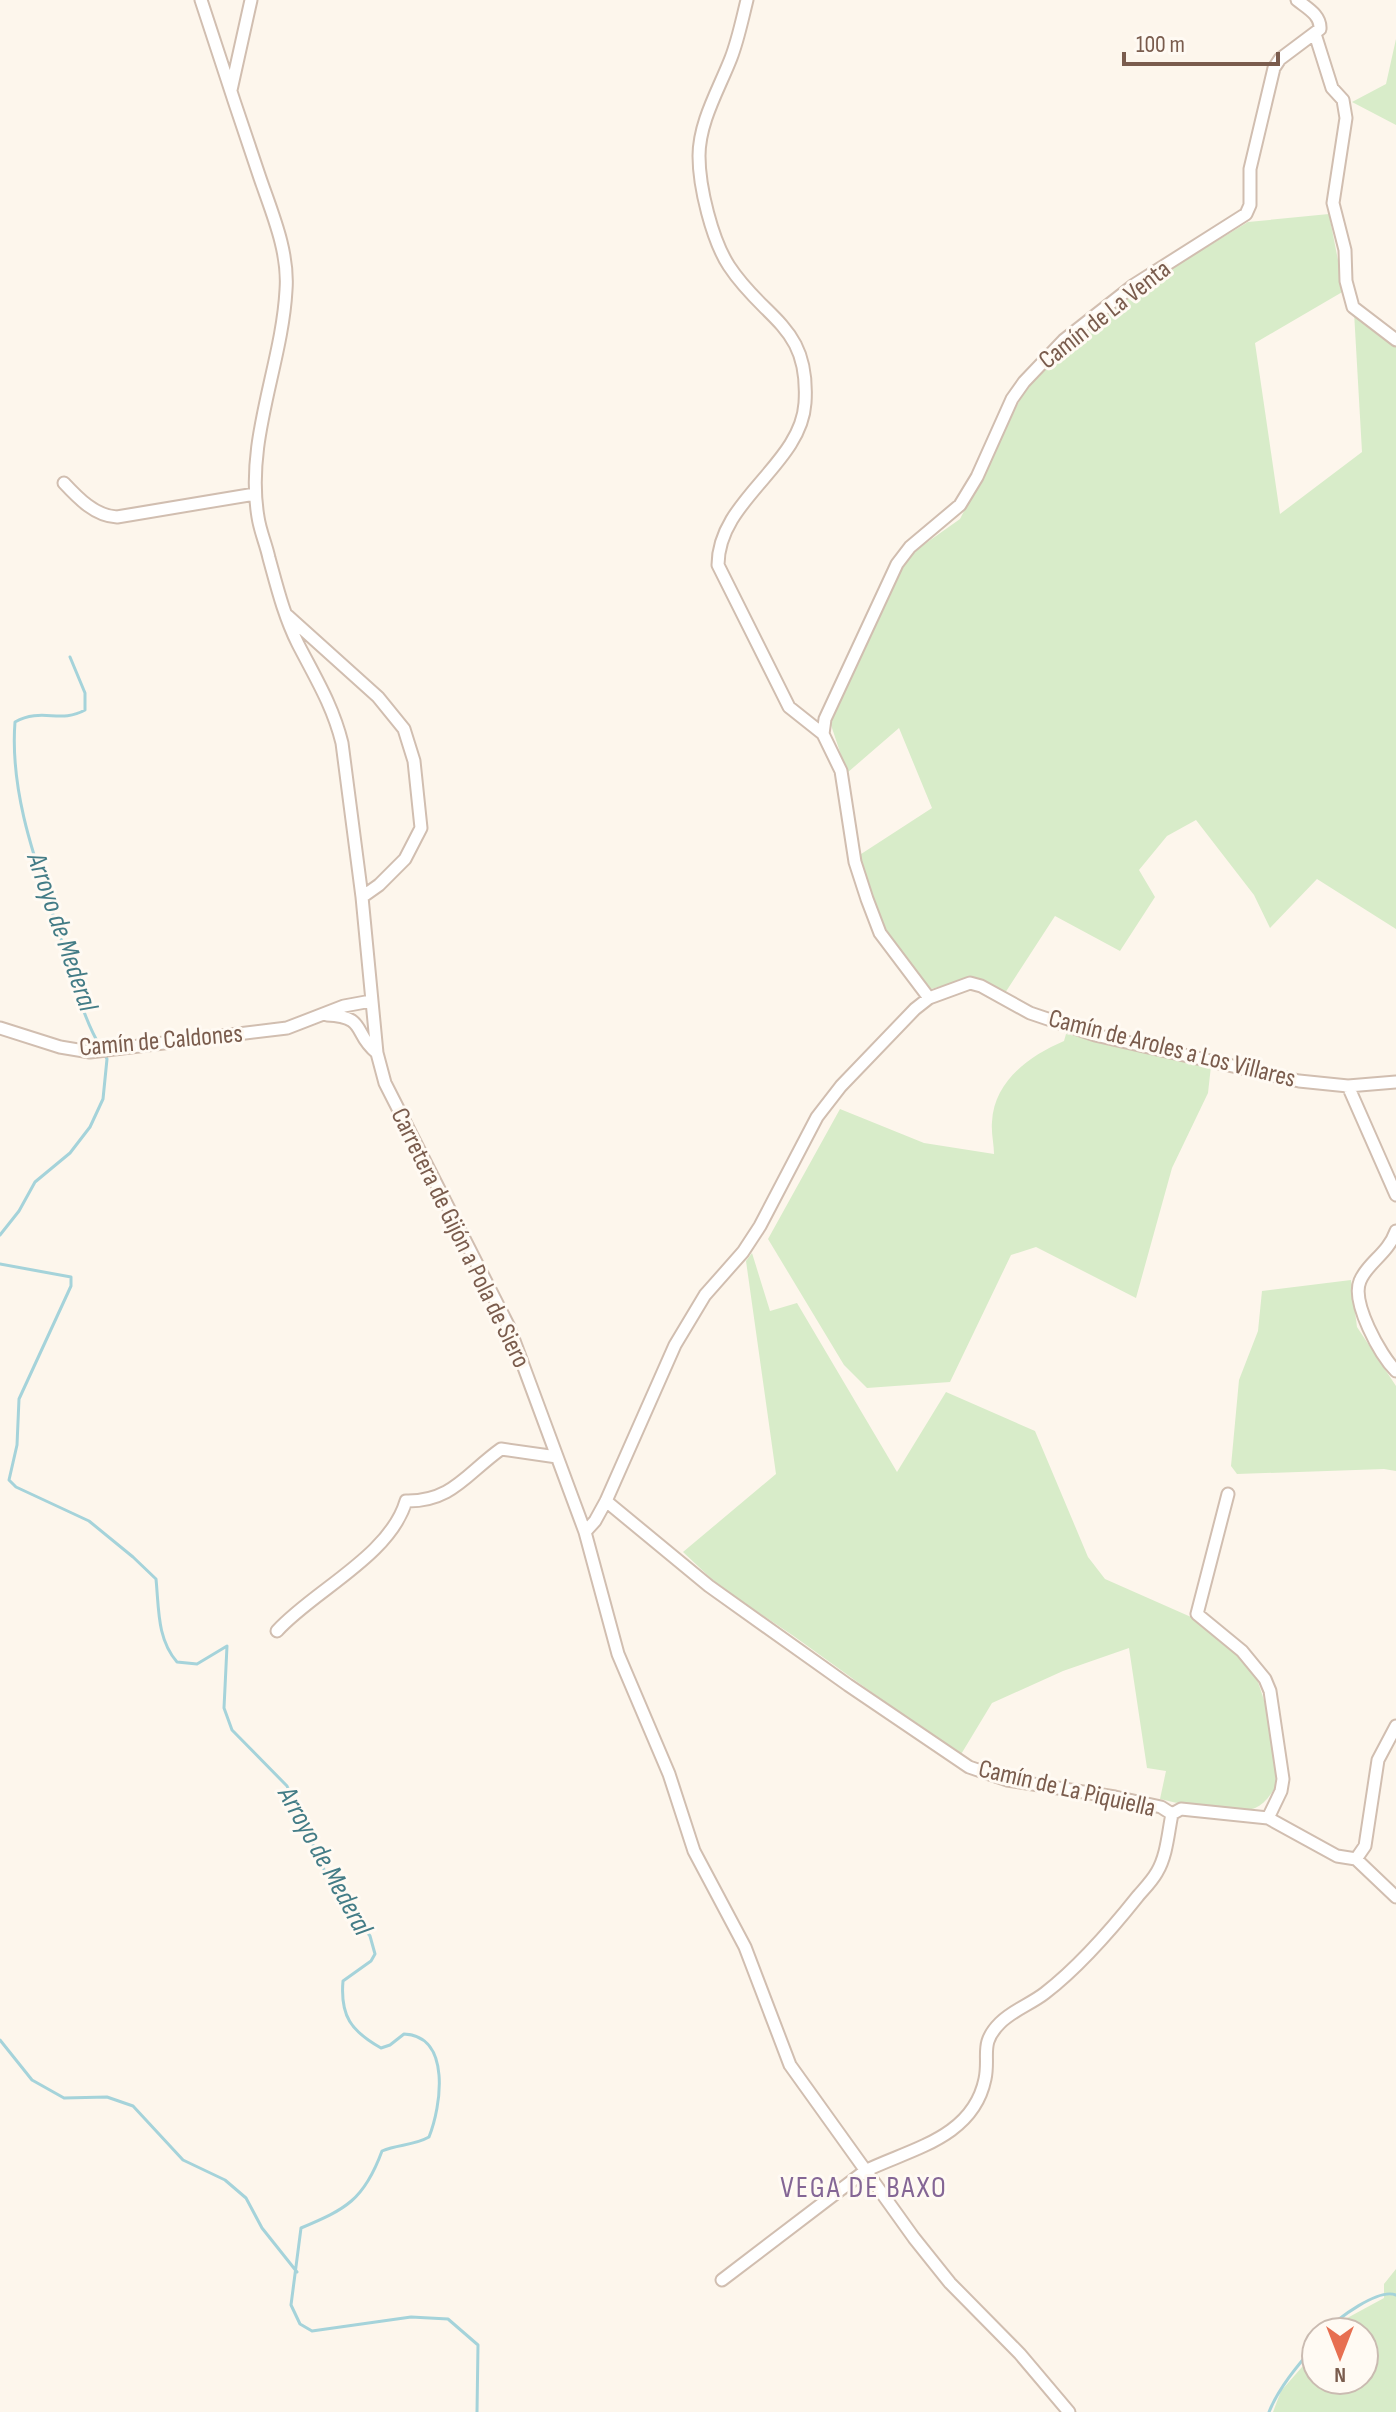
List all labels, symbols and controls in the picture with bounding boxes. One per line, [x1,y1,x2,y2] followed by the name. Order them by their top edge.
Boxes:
[1124,16,1278,66] scale bar
[1136,30,1185,59] text: 100 m
[1033,254,1177,376] street label: Camín de La Venta
[19,848,105,1016] water label: Arroyo de Mederal
[1045,1003,1299,1095] street label: Camín de Aroles a Los Villares
[78,1018,244,1064] street label: Camín de Caldones
[384,1103,536,1373] street label: Carretera de Gijón a Pola de Siero
[976,1754,1158,1824] street label: Camín de La Piquiella
[270,1780,380,1942] water label: Arroyo de Mederal
[780,2170,948,2206] district label: VEGA DE BAXO
[1300,2316,1380,2396] north arrow
[1334,2361,1346,2388] text: N

